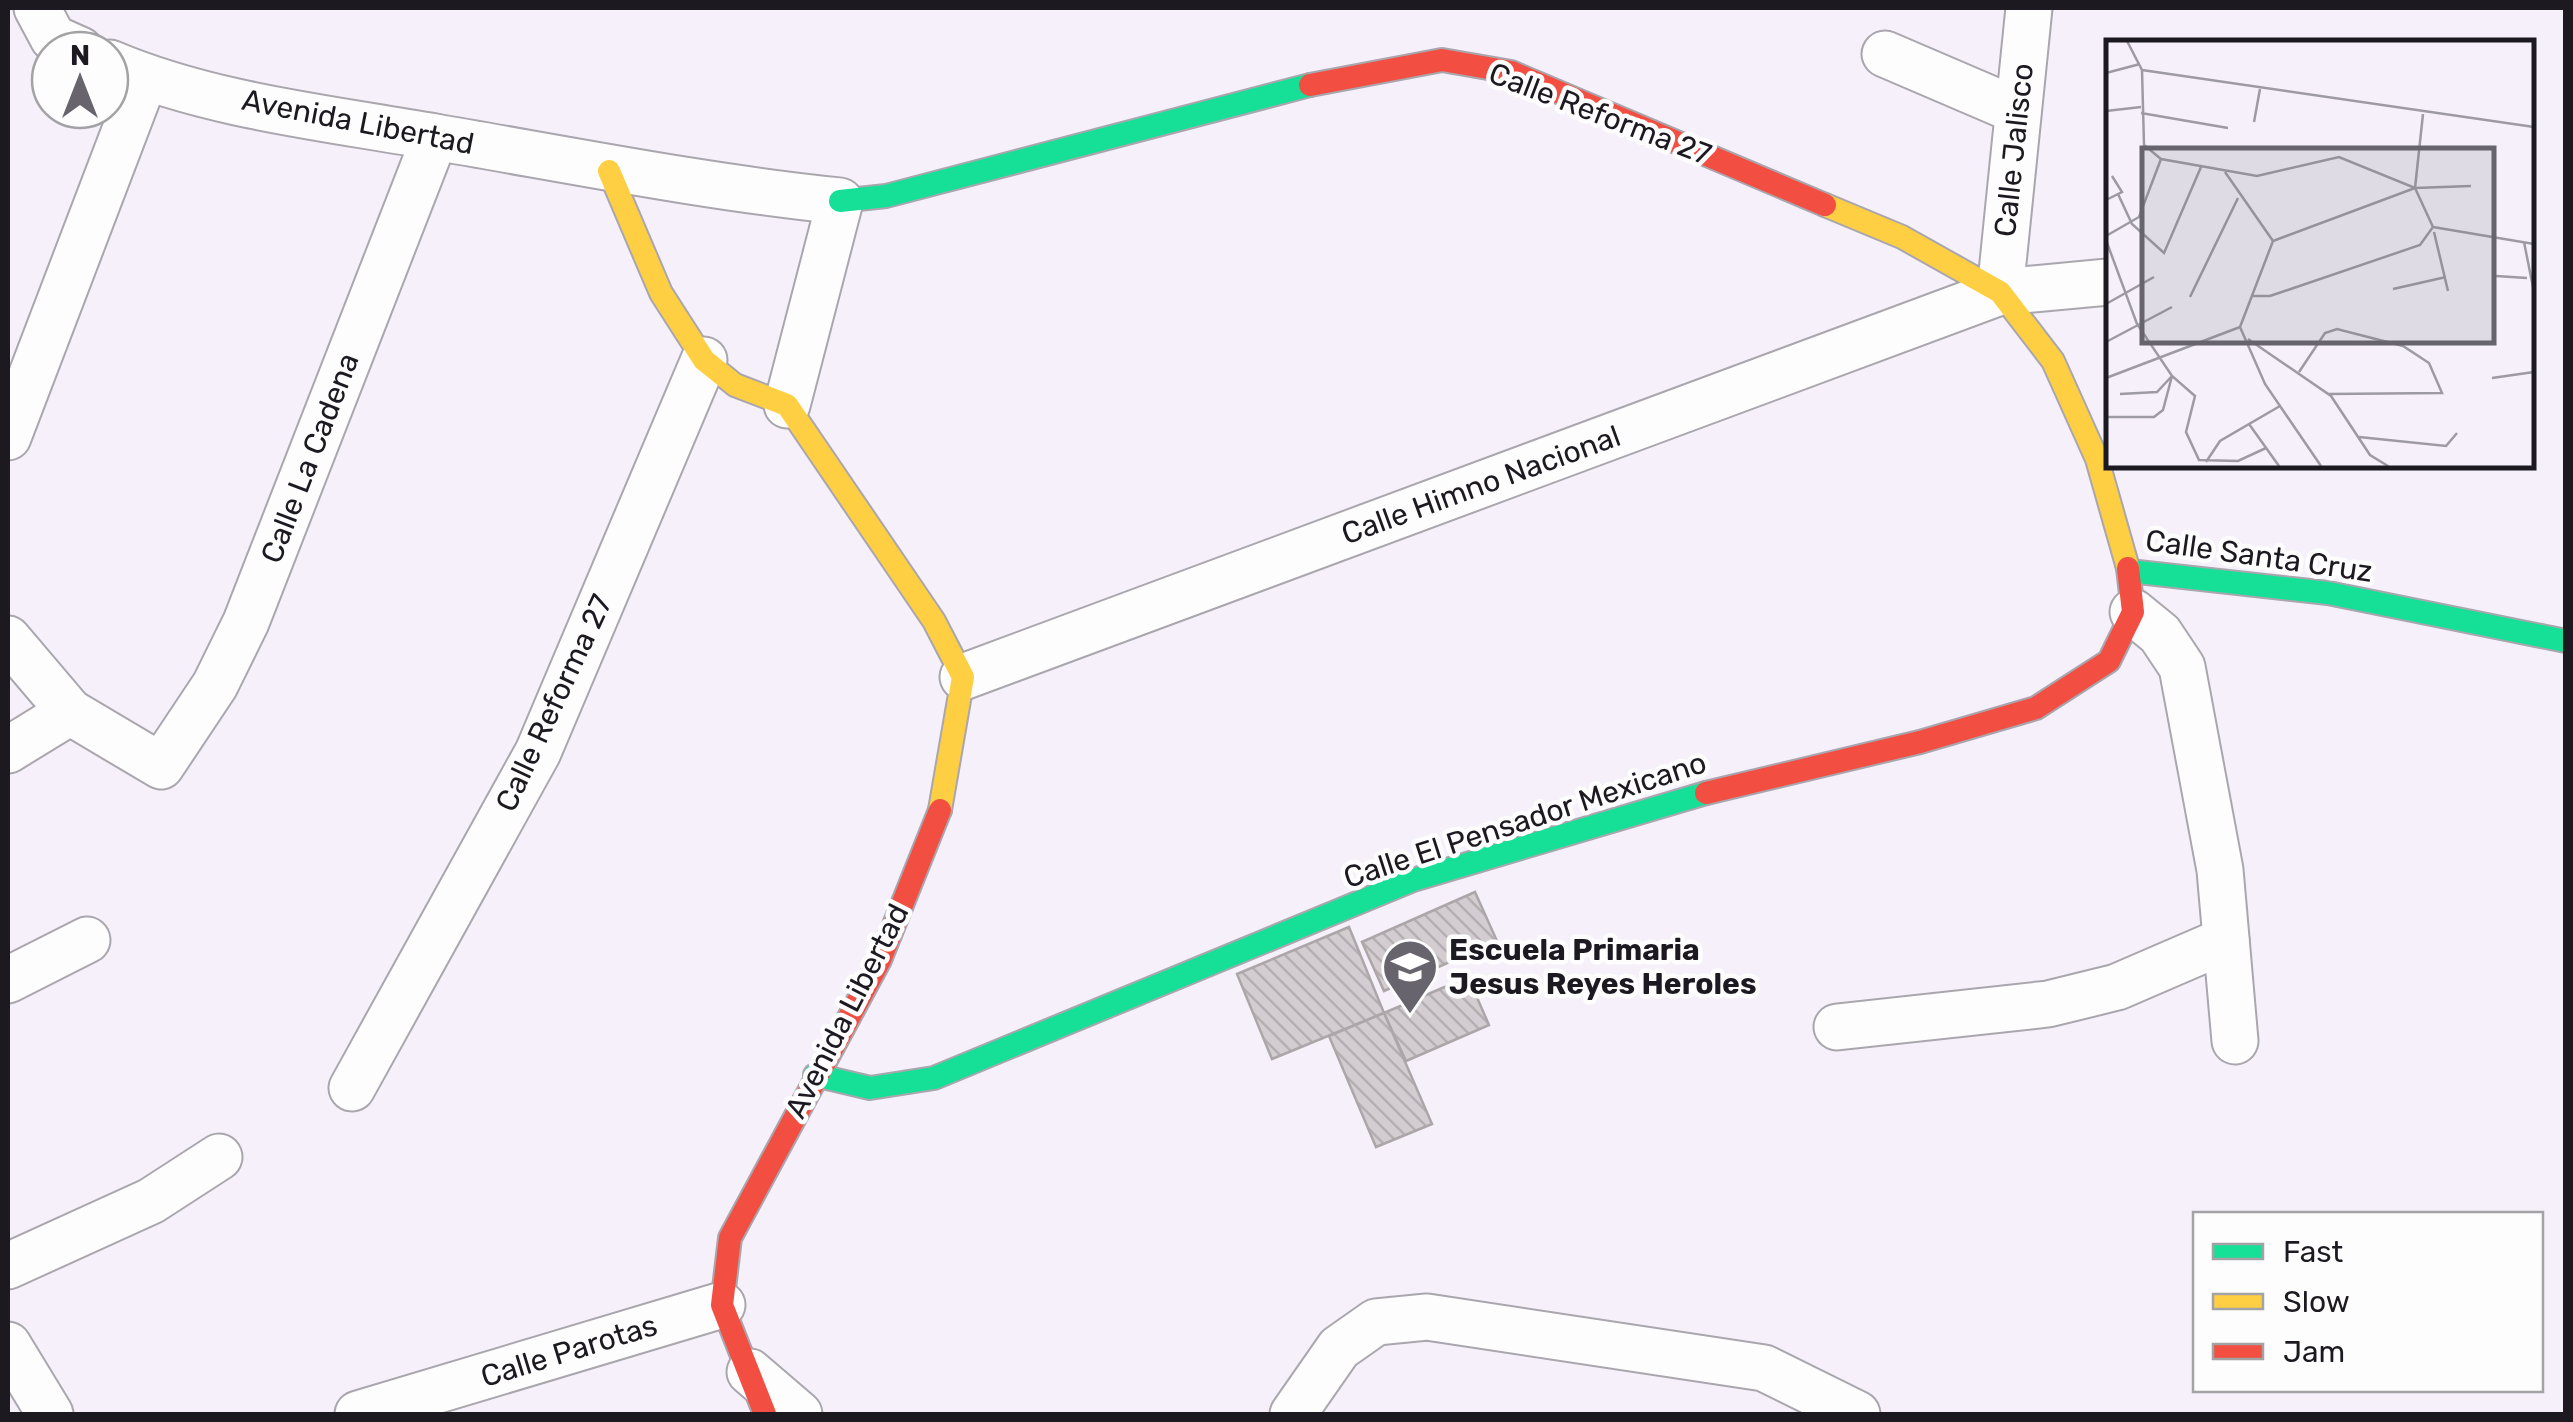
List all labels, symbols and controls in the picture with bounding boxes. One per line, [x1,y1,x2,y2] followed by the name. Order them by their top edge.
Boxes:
[30,30,130,130] north arrow
[70,39,90,72] text: N
[2106,40,2533,468] inset map
[1484,55,1716,173] street label: Calle Reforma 27
[1987,61,2041,239] street label: Calle Jalisco
[239,82,477,162] street label: Avenida Libertad
[253,348,367,568] street label: Calle La Cadena
[1337,418,1625,552] street label: Calle Himno Nacional
[2143,522,2375,590] street label: Calle Santa Cruz
[488,589,620,817] street label: Calle Reforma 27
[1339,744,1711,896] street label: Calle El Pensador Mexicano
[777,898,917,1124] street label: Avenida Libertad
[1449,932,1757,1002] place label: Escuela Primaria Jesus Reyes Heroles
[1380,937,1440,1016] school or university icon: Escuela Primaria Jesus Reyes Heroles
[2193,1212,2543,1392] legend
[2283,1234,2343,1270] text: Fast
[2283,1284,2350,1320] text: Slow
[476,1307,662,1395] street label: Calle Parotas
[2283,1334,2345,1370] text: Jam

